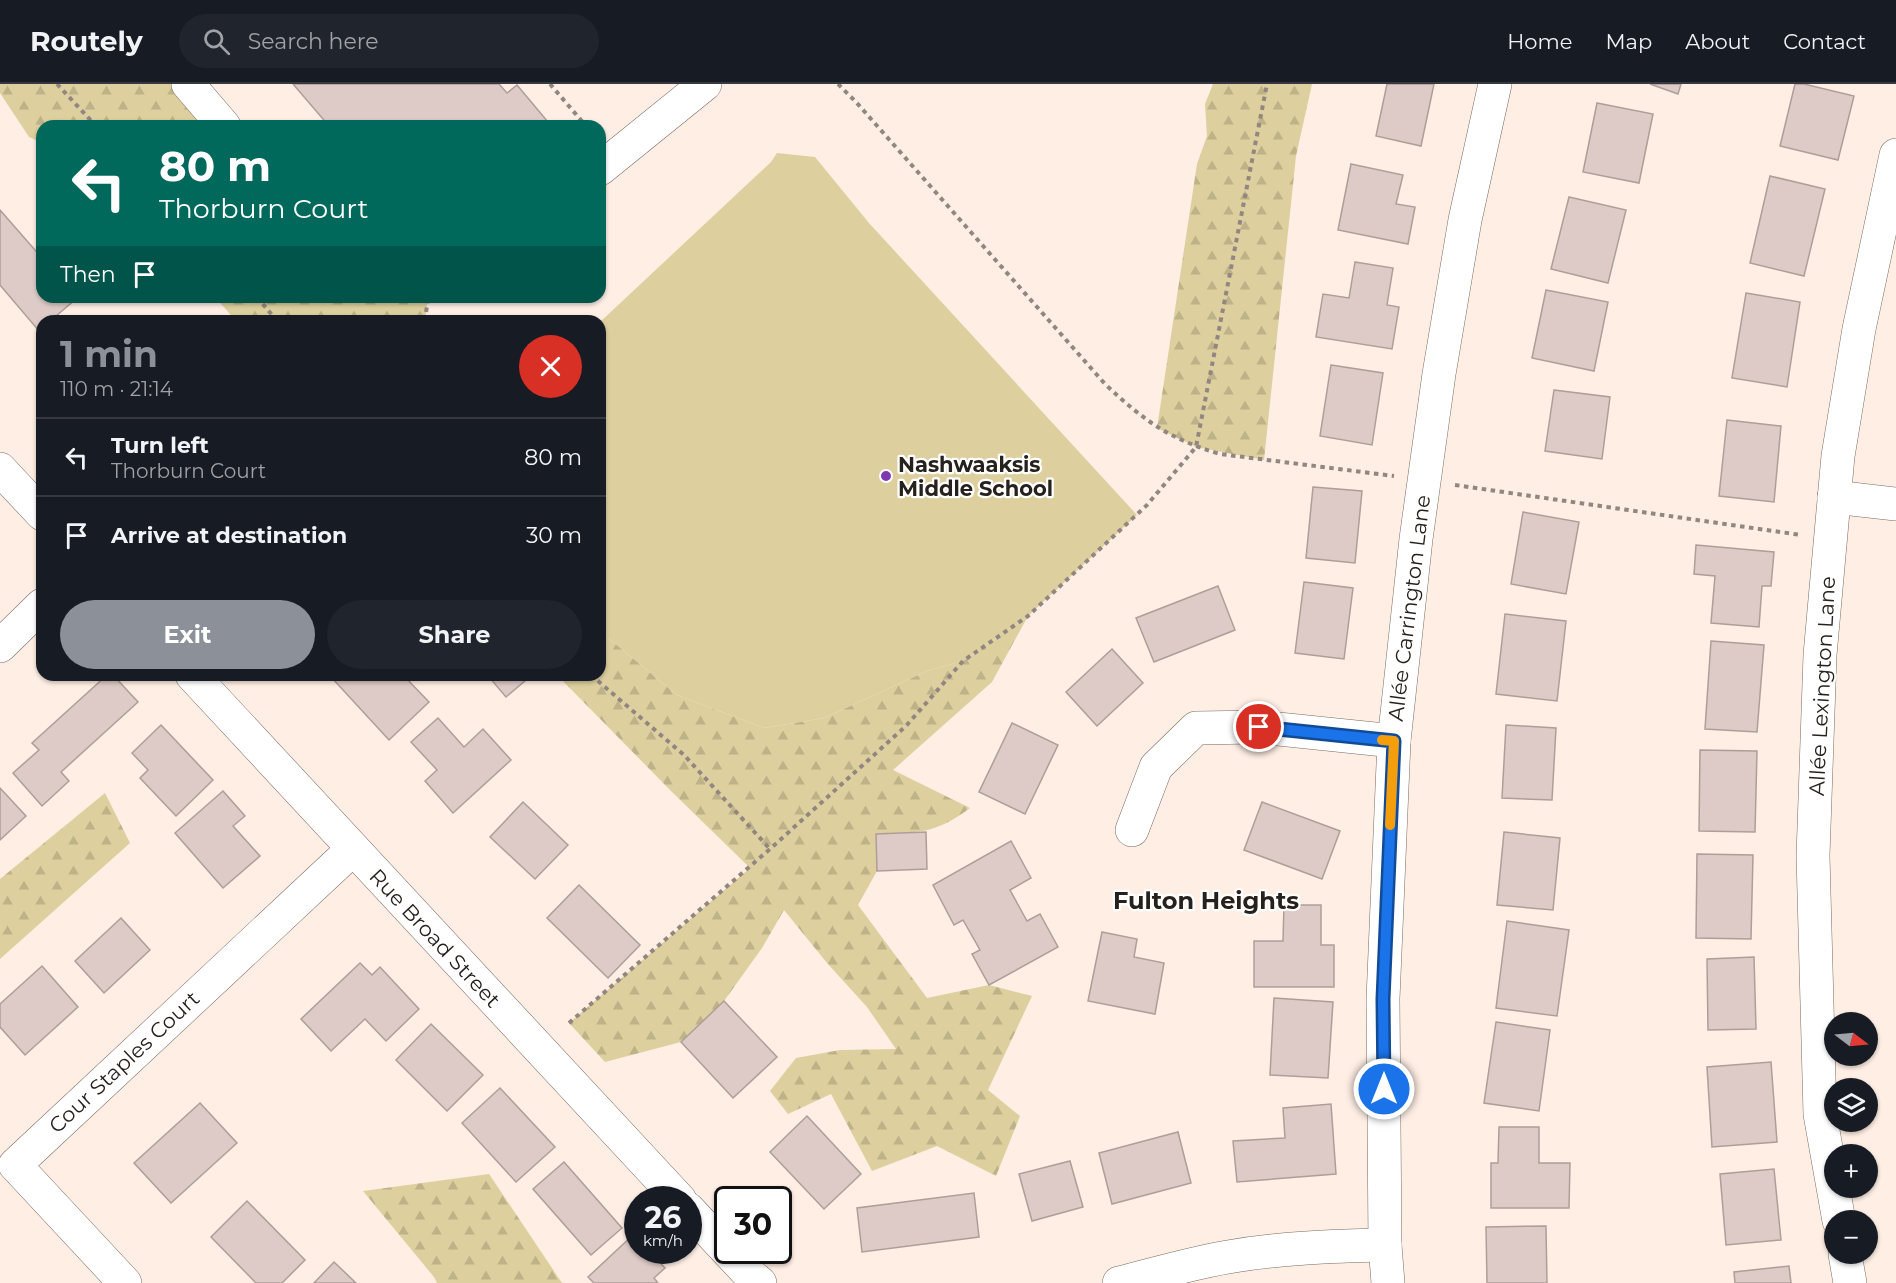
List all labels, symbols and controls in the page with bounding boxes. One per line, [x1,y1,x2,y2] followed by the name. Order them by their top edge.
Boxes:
[179,14,599,68] search box
[30,24,143,58] text: Routely
[200,25,233,58] icon: search
[248,28,379,55] text: Search here
[1507,29,1572,54] text: Home
[1605,29,1652,54] text: Map
[1685,29,1750,54] text: About
[1783,29,1866,54] text: Contact
[159,140,271,192] text: 80 m
[60,144,138,222] icon: left
[159,192,369,225] text: Thorburn Court
[128,258,161,291] icon: arrive
[60,261,116,288] text: Then
[60,332,158,376] text: 1 min
[519,335,582,398] button: close
[60,377,173,401] text: 110 m · 21:14
[111,432,209,459] text: Turn left
[60,441,93,474] icon: left
[524,444,582,471] text: 80 m
[898,452,1053,501] place label: Nashwaaksis Middle School
[111,459,266,483] text: Thorburn Court
[879,469,893,483] marker: Nashwaaksis Middle School
[1383,493,1435,723] street label: Allée Carrington Lane
[60,519,93,552] icon: arrive
[111,522,347,549] text: Arrive at destination
[526,522,582,549] text: 30 m
[1804,576,1840,796] street label: Allée Lexington Lane
[60,600,315,669] button: Exit
[327,600,582,669] button: Share
[1233,701,1284,752] pin
[1242,710,1275,743] icon: arrive
[364,864,506,1012] street label: Rue Broad Street
[1113,886,1299,915] district label: Fulton Heights
[44,986,204,1138] street label: Cour Staples Court
[1824,1012,1878,1066] north arrow
[1824,1012,1878,1264] map controls
[1352,1057,1416,1121] position arrow
[1824,1078,1878,1132] button: layers
[1824,1144,1878,1198] button: +
[714,1186,792,1264] speed limit sign: 30
[645,1199,681,1236] text: 26
[1824,1210,1878,1264] button: −
[643,1231,683,1250] text: km/h

